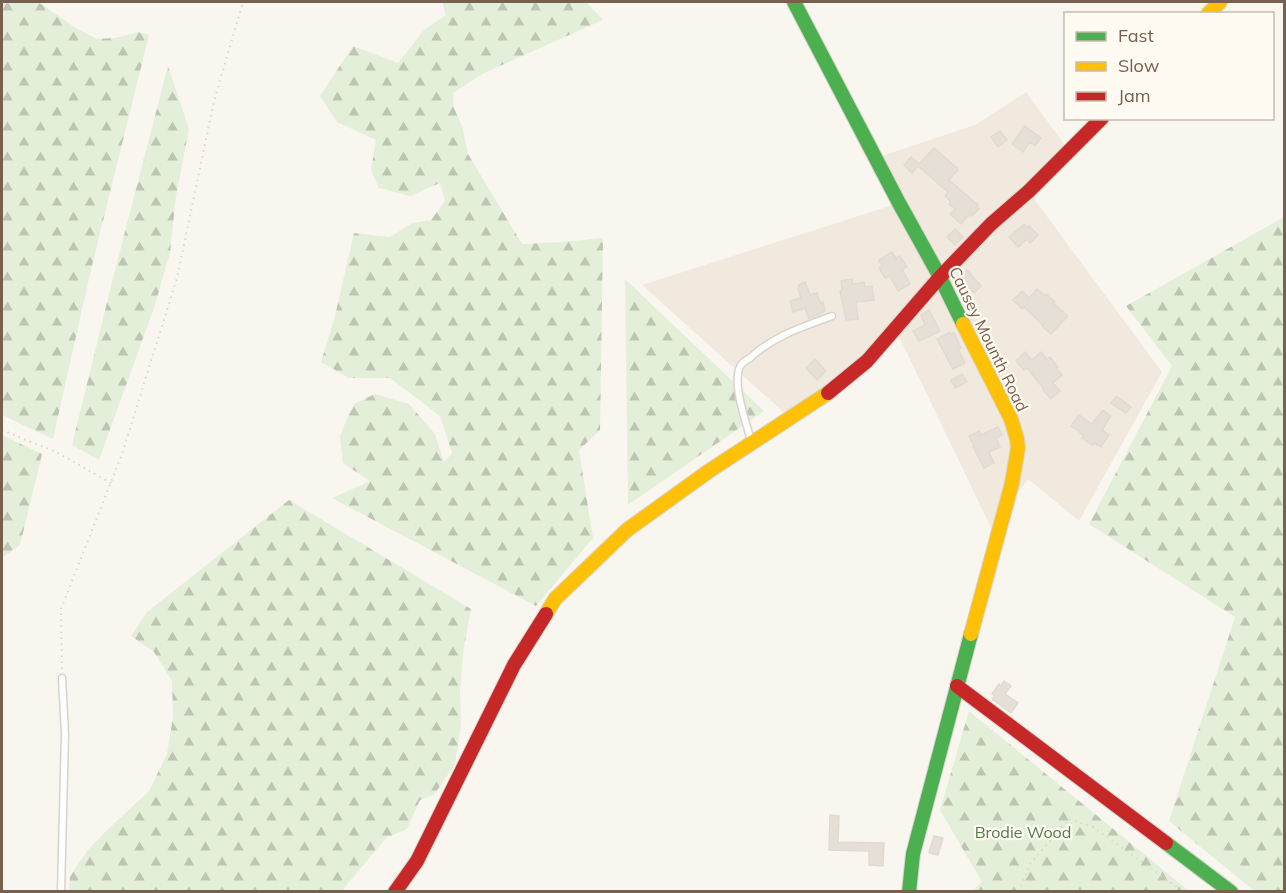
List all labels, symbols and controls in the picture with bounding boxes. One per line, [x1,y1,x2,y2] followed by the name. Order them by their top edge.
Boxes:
[1064,12,1274,120] legend
[1118,24,1154,47] text: Fast
[1118,54,1160,77] text: Slow
[1118,84,1151,107] text: Jam
[945,263,1033,415] street label: Causey Mounth Road
[975,822,1071,842] park label: Brodie Wood

